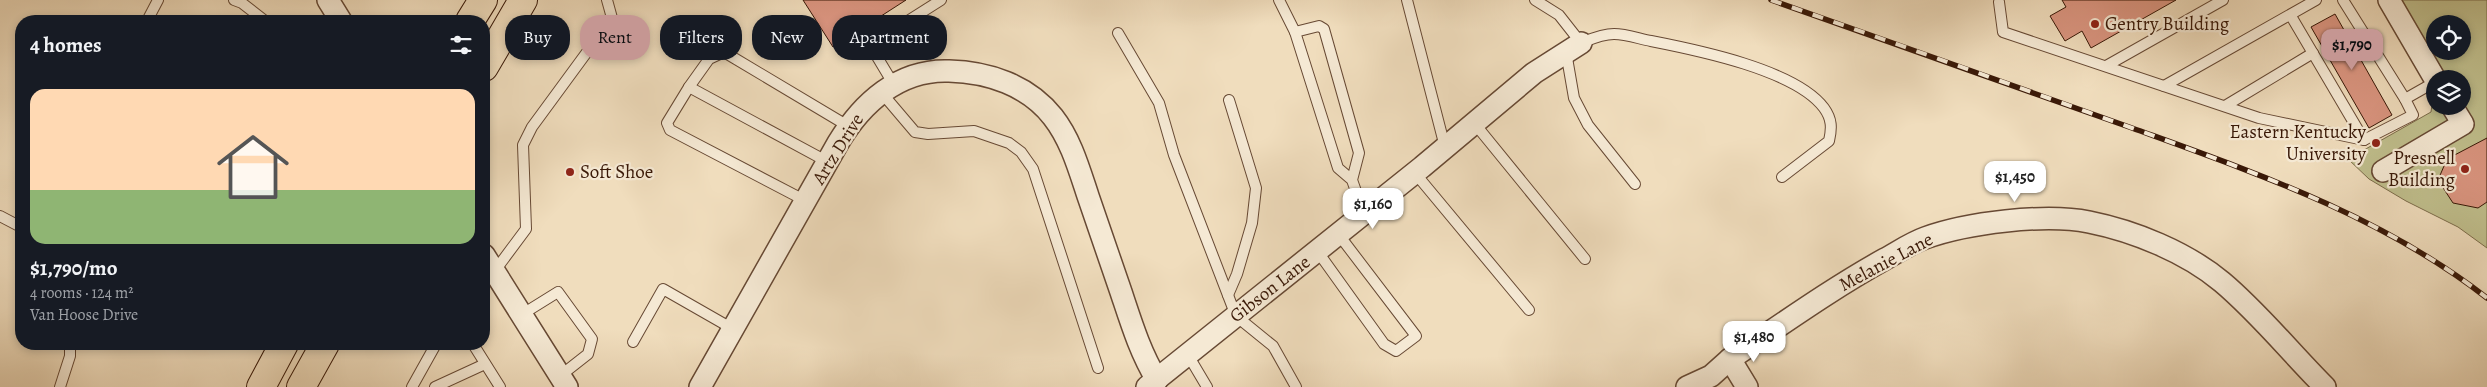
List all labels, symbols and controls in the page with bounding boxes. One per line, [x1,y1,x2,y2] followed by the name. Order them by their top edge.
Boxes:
[2105,11,2230,37] place label: Gentry Building
[505,15,570,60] chip: Buy
[580,15,650,60] chip: Rent
[660,15,742,60] chip: Filters
[752,15,822,60] chip: New
[832,15,947,60] chip: Apartment
[2426,15,2471,115] map controls
[2426,15,2471,60] button: locate
[2089,18,2101,30] marker: Gentry Building
[2311,28,2393,71] pin: $1,790
[30,31,102,59] text: 4 homes
[447,31,475,59] icon: filters
[2332,34,2372,56] text: $1,790
[2426,70,2471,115] button: layers
[805,108,870,190] street label: Artz Drive
[2230,119,2367,167] place label: Eastern Kentucky University
[208,122,298,212] icon: home
[2370,137,2382,149] marker: Eastern Kentucky University
[2388,145,2455,193] place label: Presnell Building
[580,159,653,185] place label: Soft Shoe
[1974,160,2056,203] pin: $1,450
[2459,163,2471,175] marker: Presnell Building
[564,166,576,178] marker: Soft Shoe
[1995,166,2035,188] text: $1,450
[1332,188,1414,230] pin: $1,160
[1354,193,1392,215] text: $1,160
[1834,226,1938,298] street label: Melanie Lane
[1224,249,1316,329] street label: Gibson Lane
[30,254,118,282] text: $1,790/mo
[30,282,134,304] text: 4 rooms · 124 m²
[30,304,138,326] text: Van Hoose Drive
[1713,320,1795,363] pin: $1,480
[1734,326,1774,348] text: $1,480

